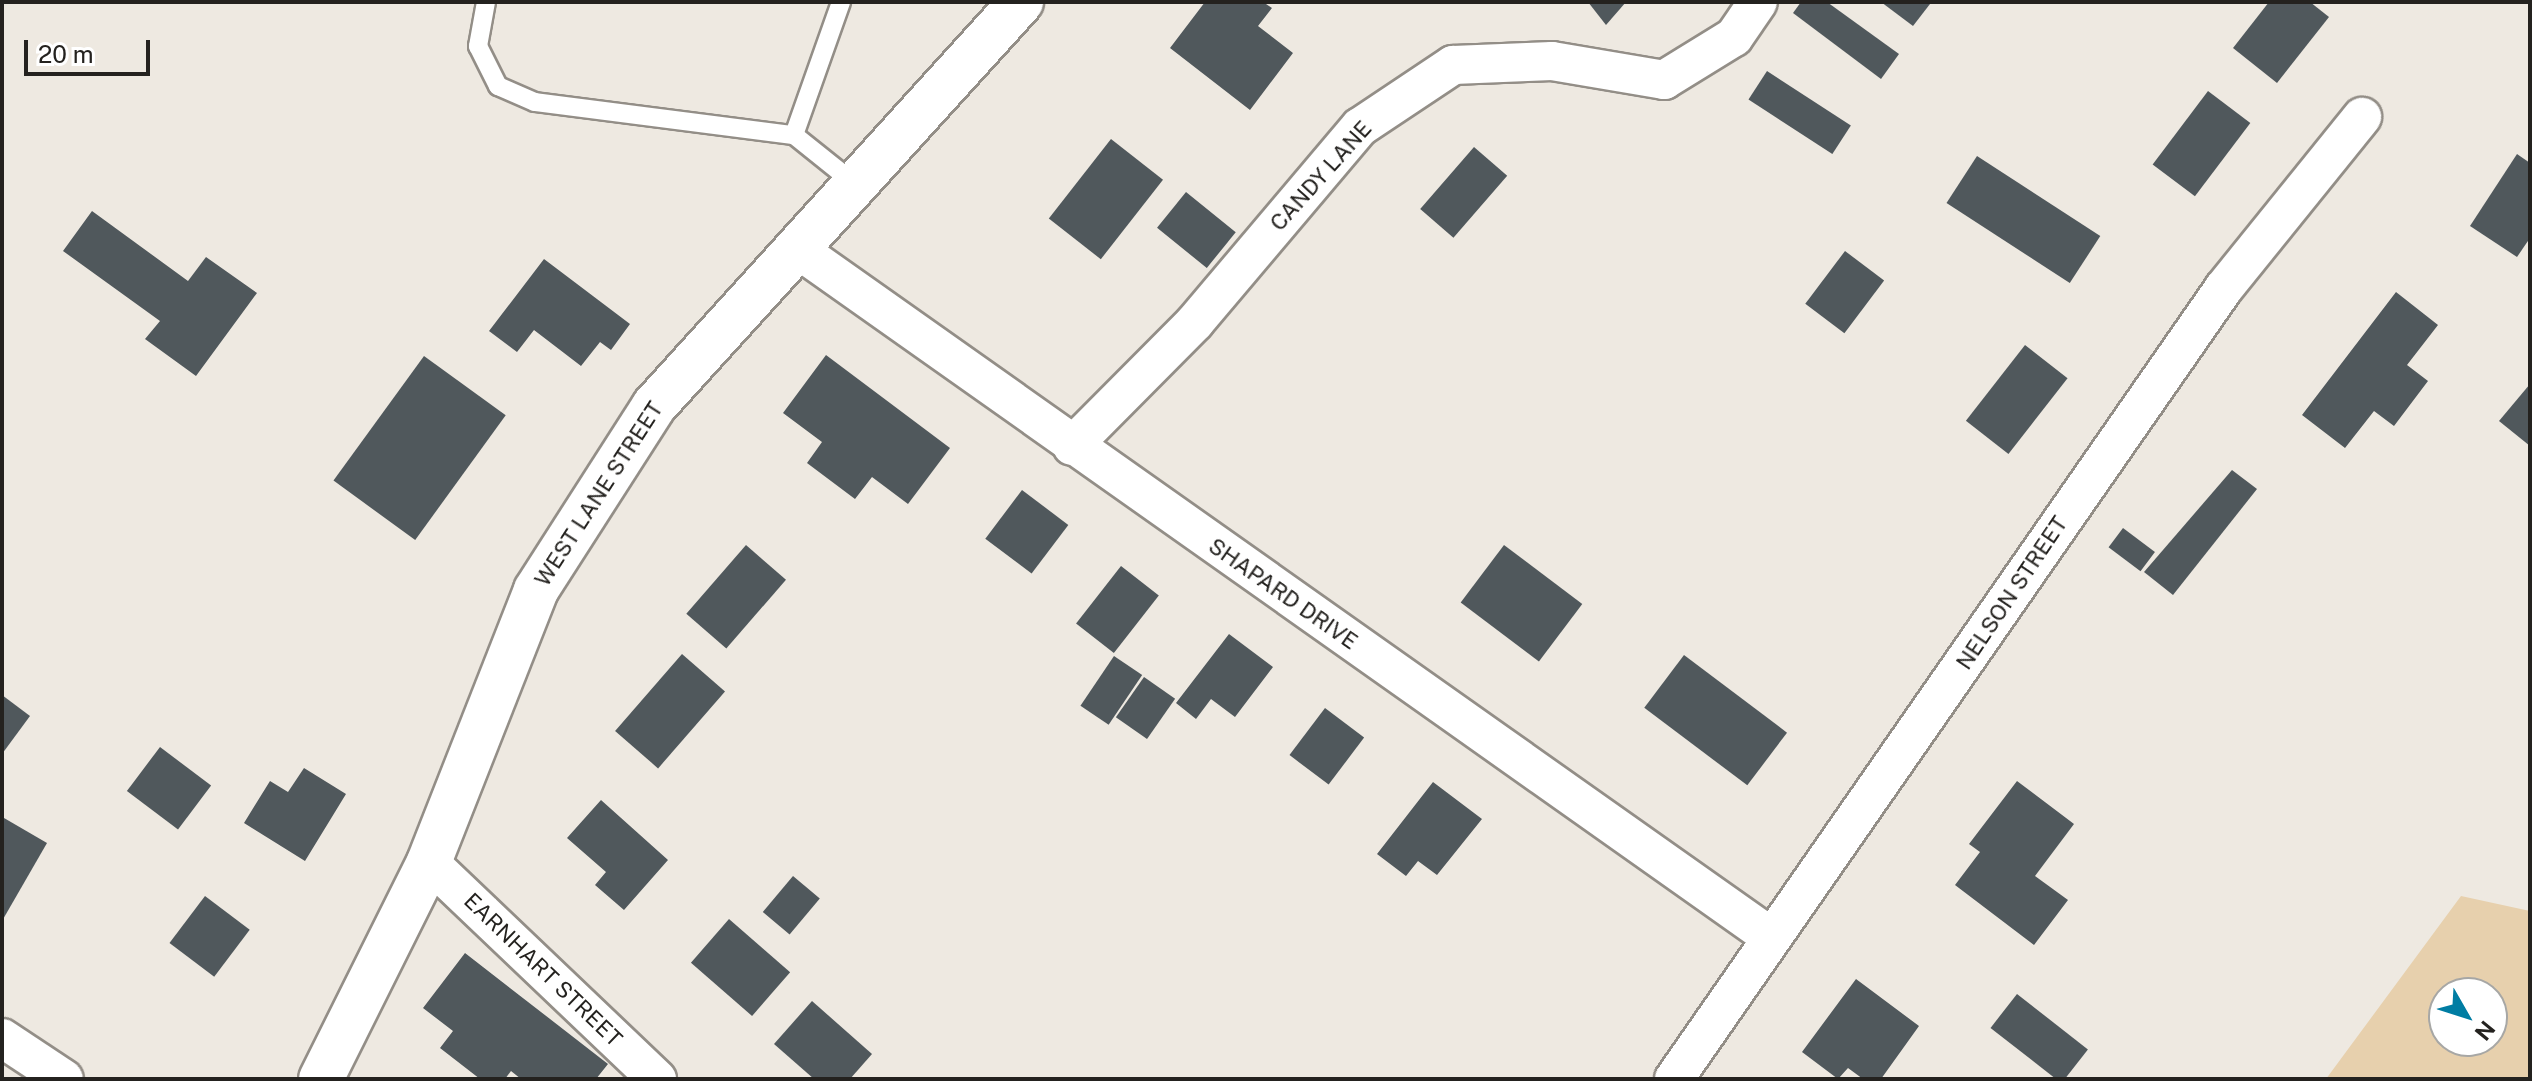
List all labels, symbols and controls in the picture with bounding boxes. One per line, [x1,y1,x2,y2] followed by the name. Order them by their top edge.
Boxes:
[28,24,154,74] scale bar
[38,40,94,68] text: 20 m
[1265,116,1377,236] street label: CANDY LANE
[529,397,669,591] street label: WEST LANE STREET
[1951,511,2073,675] street label: NELSON STREET
[1203,533,1363,655] street label: SHAPARD DRIVE
[459,888,627,1052] street label: EARNHART STREET
[2428,977,2508,1057] north arrow
[2470,1016,2501,1046] text: N

